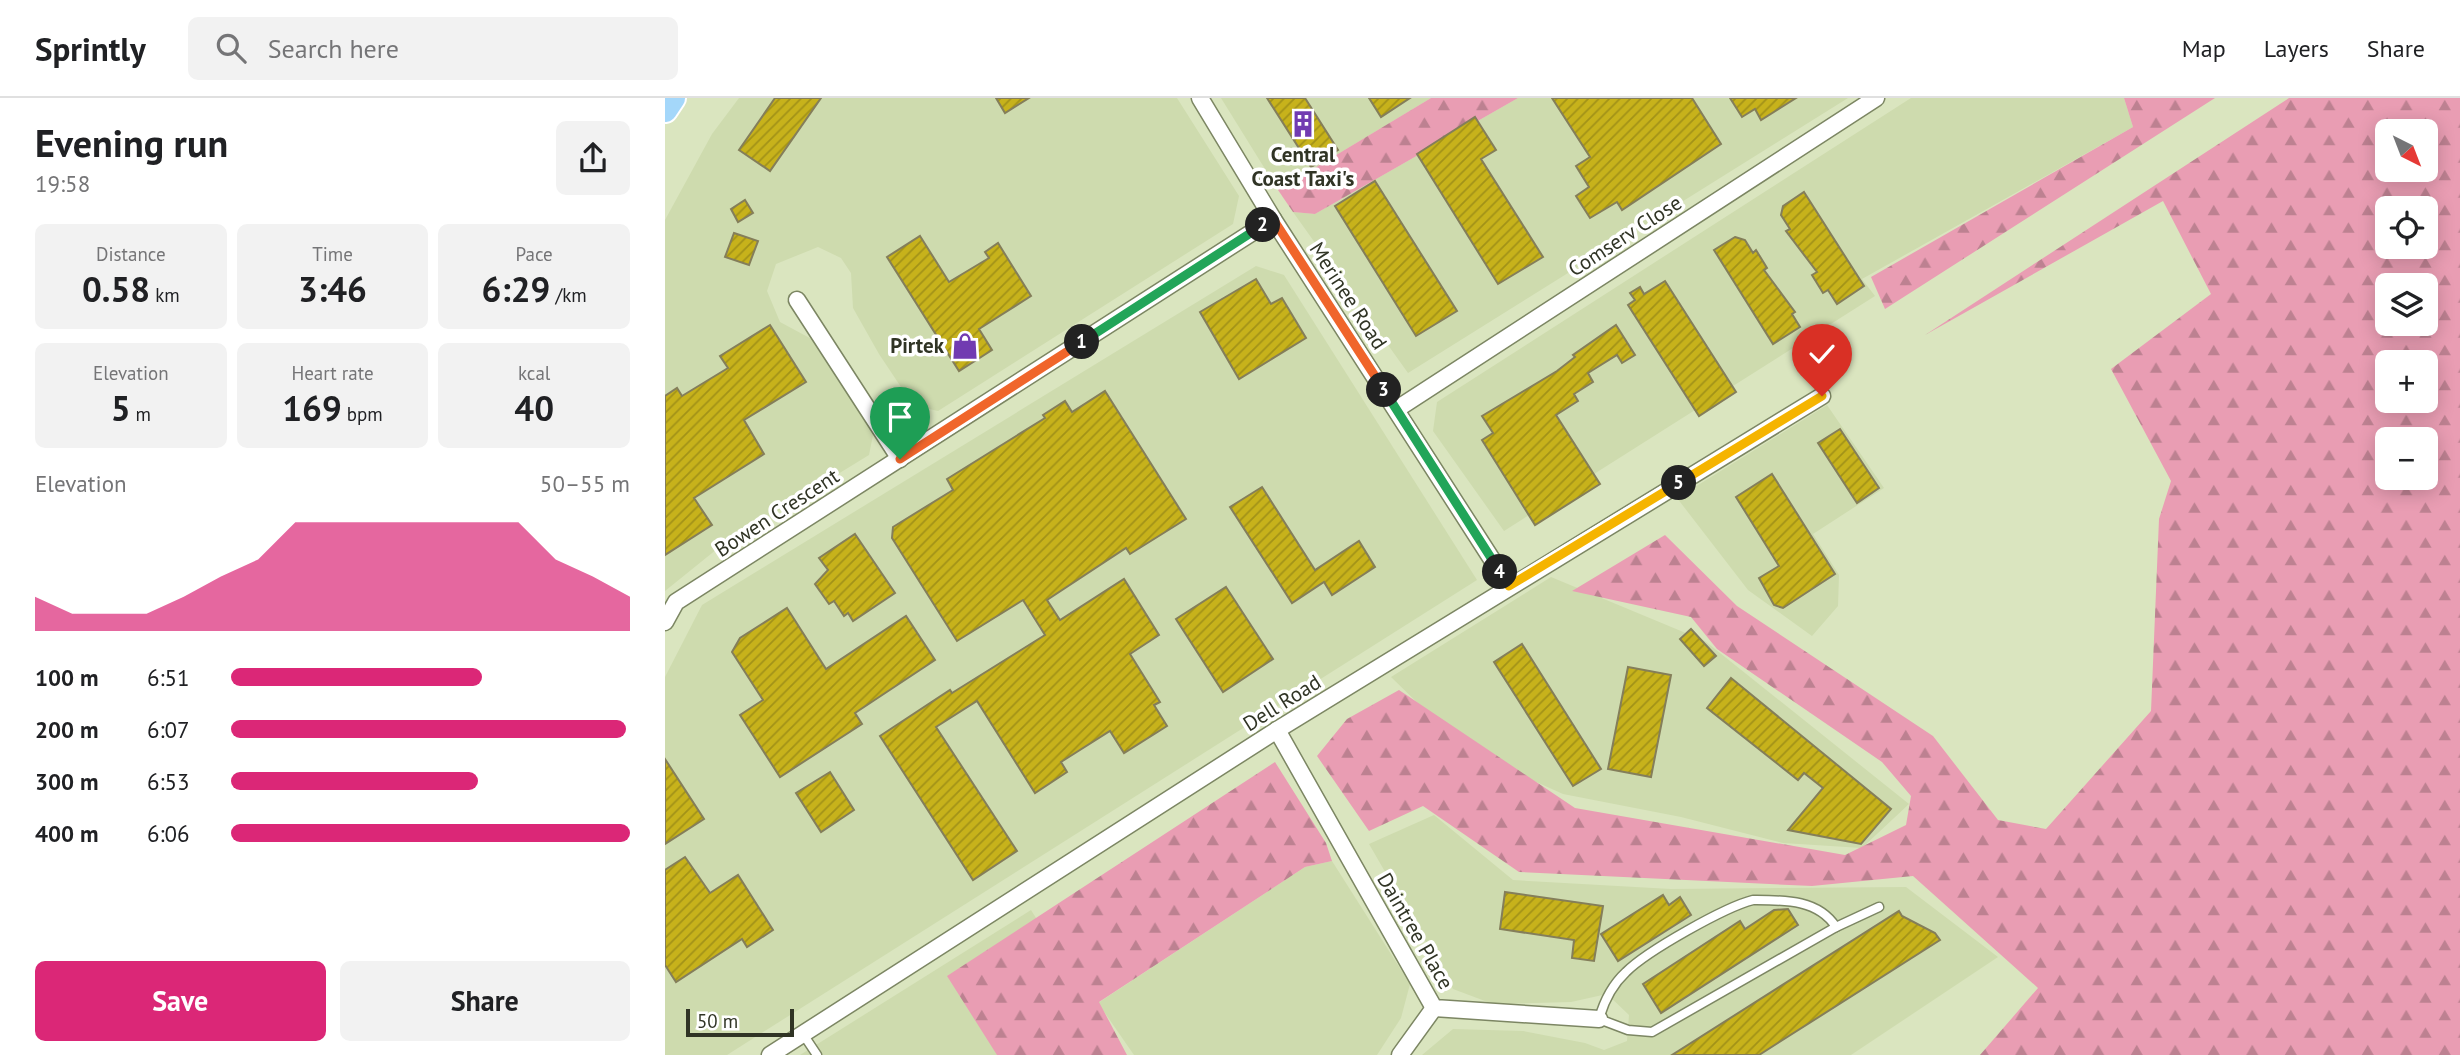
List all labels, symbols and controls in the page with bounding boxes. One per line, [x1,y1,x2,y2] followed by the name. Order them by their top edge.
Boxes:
[188,17,678,80] search box
[35,27,146,70] text: Sprintly
[212,29,250,67] icon: search
[268,32,399,65] text: Search here
[2182,33,2226,64] text: Map
[2264,33,2329,64] text: Layers
[2367,33,2425,64] text: Share
[1288,109,1318,139] building icon: Central Coast Taxi's
[35,118,228,167] text: Evening run
[2375,119,2438,182] north arrow
[2375,119,2438,490] map controls
[556,121,630,195] button: share
[1252,141,1355,192] place label: Central Coast Taxi's
[35,169,90,198] text: 19:58
[1563,189,1687,282] street label: Comserv Close
[2375,196,2438,259] button: locate
[1245,208,1281,242] pin: 2
[1257,212,1268,236] text: 2
[1304,237,1393,355] street label: Merinee Road
[96,242,166,266] text: Distance
[312,242,353,266] text: Time
[516,242,553,266] text: Pace
[82,266,150,312] text: 0.58
[298,266,367,312] text: 3:46
[482,266,550,312] text: 6:29
[2375,273,2438,336] button: layers
[150,283,180,307] text: km
[550,283,587,307] text: /km
[1065,324,1099,360] pin: 1
[1792,324,1852,396] pin
[1076,329,1087,353] text: 1
[950,331,980,361] shop icon: Pirtek
[890,332,945,359] place label: Pirtek
[1803,335,1841,373] icon: check
[2375,350,2438,413] button: +
[93,361,169,385] text: Elevation
[291,361,374,385] text: Heart rate
[518,361,550,385] text: kcal
[1367,372,1401,408] pin: 3
[1378,377,1389,401] text: 3
[111,385,131,431] text: 5
[282,385,342,431] text: 169
[514,385,554,431] text: 40
[870,387,930,459] pin
[881,398,919,436] icon: arrive
[131,402,151,426] text: m
[342,402,383,426] text: bpm
[2375,427,2438,490] button: −
[709,462,844,563] street label: Bowen Crescent
[1661,466,1697,500] pin: 5
[35,469,127,498] text: Elevation
[540,469,630,498] text: 50–55 m
[1673,470,1684,494] text: 5
[1483,554,1517,589] pin: 4
[1494,559,1505,583] text: 4
[35,663,98,692] text: 100 m
[147,663,190,692] text: 6:51
[1238,668,1326,737] street label: Dell Road
[35,715,98,744] text: 200 m
[147,715,190,744] text: 6:07
[35,767,98,796] text: 300 m
[147,767,190,796] text: 6:53
[35,819,98,848] text: 400 m
[147,819,190,848] text: 6:06
[1371,868,1460,994] street label: Daintree Place
[35,961,326,1041] button: Save
[340,961,630,1041] button: Share
[686,1006,795,1038] scale bar
[697,1009,738,1033] text: 50 m

